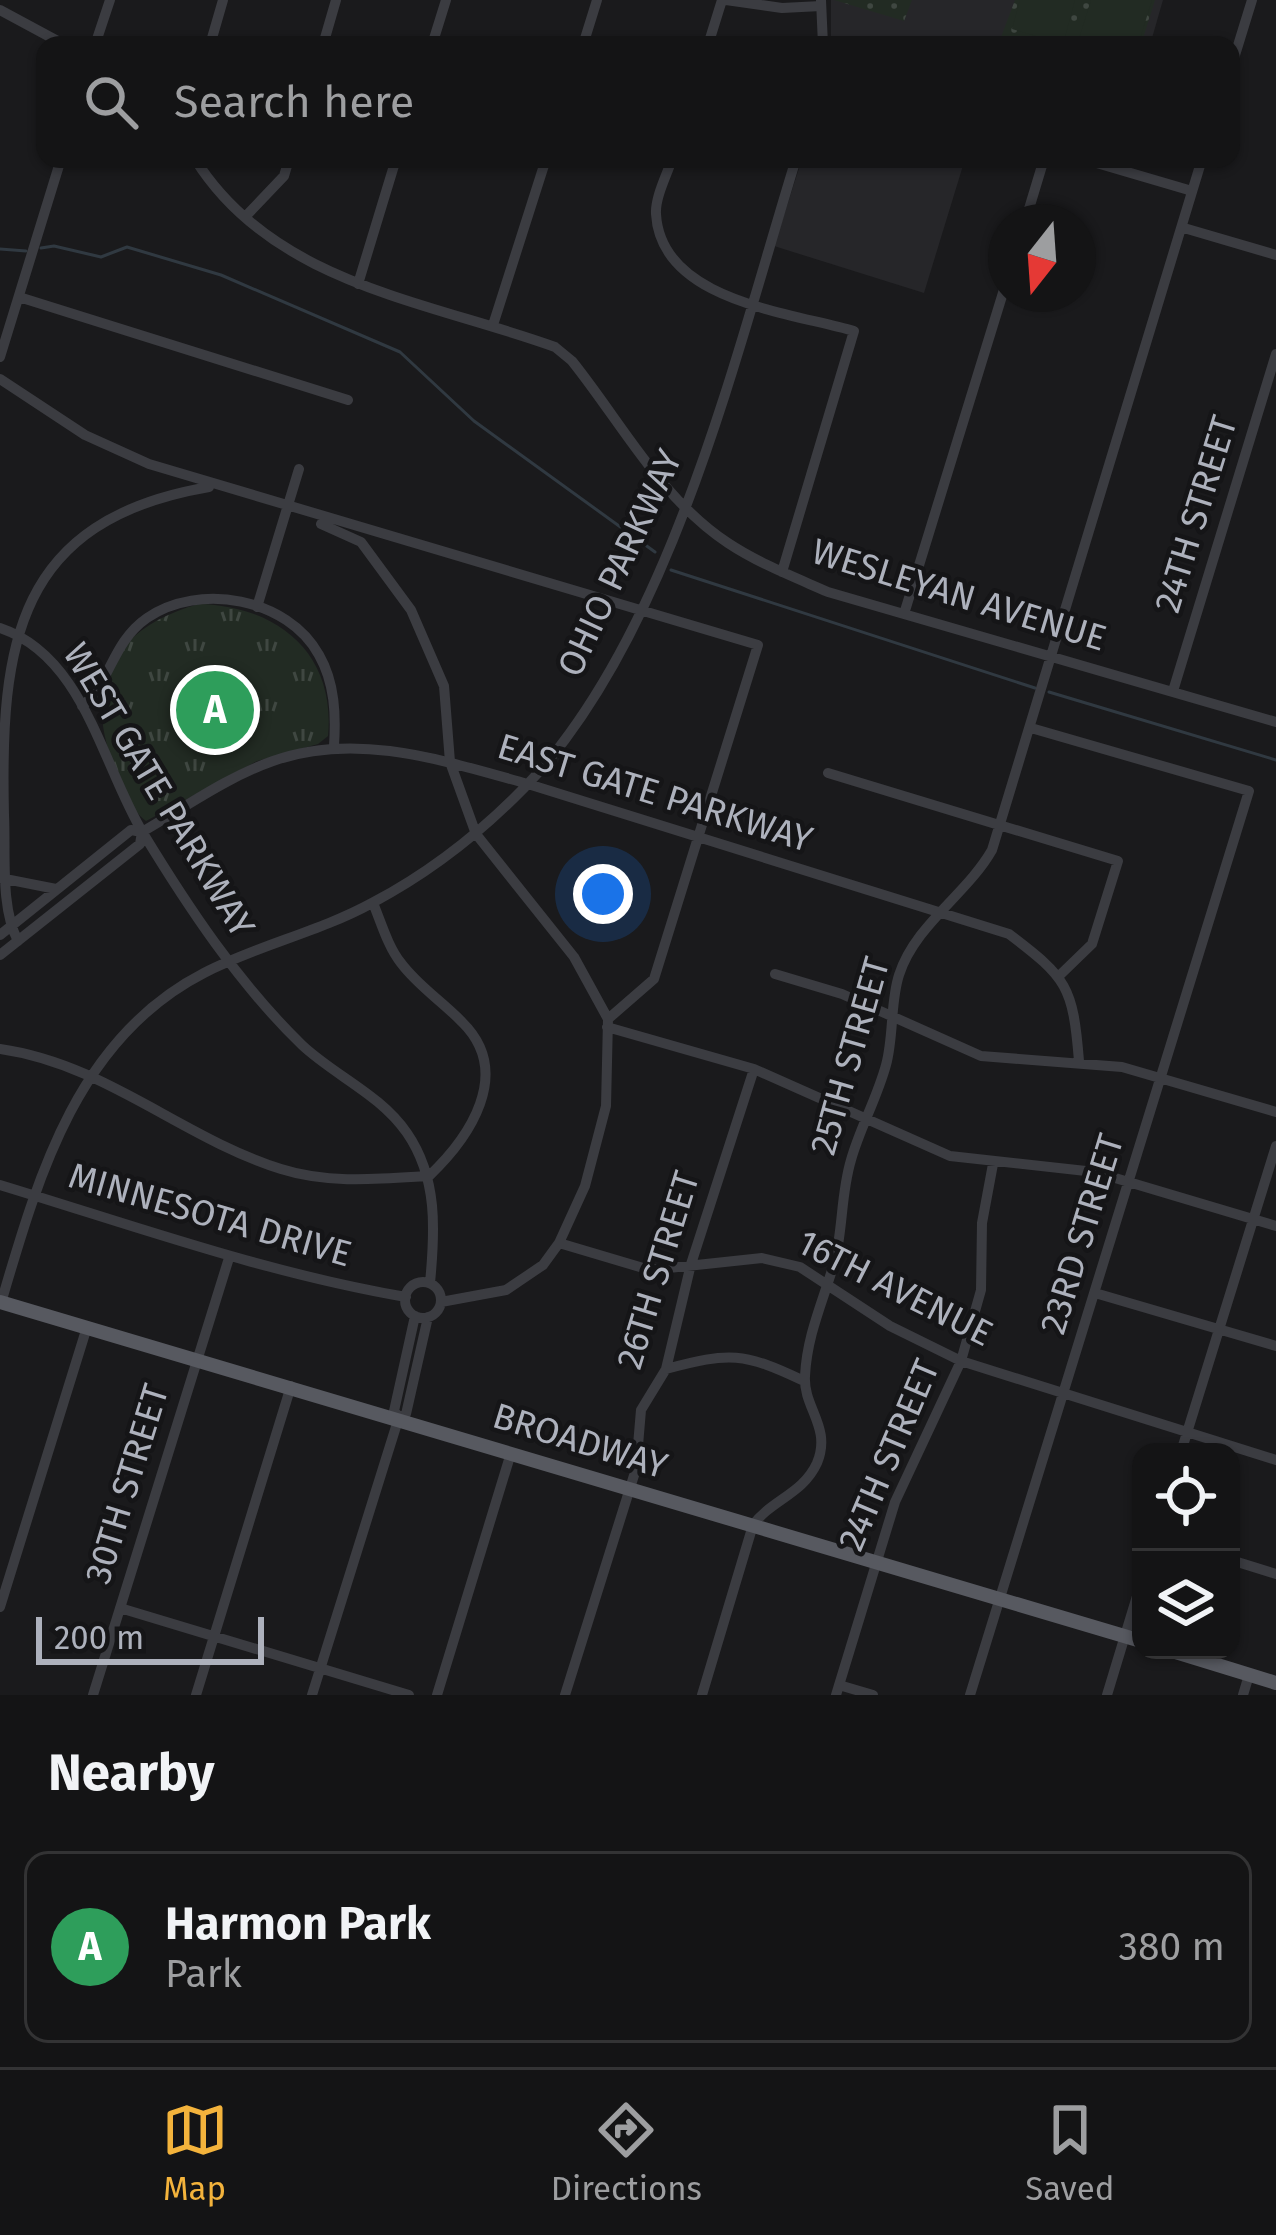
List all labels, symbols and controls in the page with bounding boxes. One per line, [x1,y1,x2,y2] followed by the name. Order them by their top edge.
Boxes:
[36,36,1240,168] search box
[78,69,144,135] icon: search
[174,75,414,129] text: Search here
[988,204,1096,312] north arrow
[1145,410,1247,618] street label: 24TH STREET
[548,442,692,683] street label: OHIO PARKWAY
[807,529,1111,661] street label: WESLEYAN AVENUE
[54,635,264,945] street label: WEST GATE PARKWAY
[176,665,254,755] pin: A
[492,724,818,862] street label: EAST GATE PARKWAY
[573,864,633,924] your location
[801,952,899,1160] street label: 25TH STREET
[1031,1128,1133,1339] street label: 23RD STREET
[64,1154,356,1276] street label: MINNESOTA DRIVE
[607,1166,709,1374] street label: 26TH STREET
[790,1220,1000,1356] street label: 16TH AVENUE
[829,1353,949,1557] street label: 24TH STREET
[76,1379,178,1589] street label: 30TH STREET
[487,1394,673,1488] street label: BROADWAY
[1132,1443,1240,1659] map controls
[1132,1443,1240,1551] button: locate
[1132,1551,1240,1659] button: layers
[36,1611,264,1664] scale bar
[54,1618,144,1658] text: 200 m
[48,1742,214,1804] text: Nearby
[165,1897,431,1951] text: Harmon Park
[78,1924,102,1970] text: A
[1119,1924,1225,1970] text: 380 m
[165,1951,242,1997] text: Park
[162,2097,228,2209] tab: Map
[551,2097,702,2209] tab: Directions
[1025,2097,1114,2209] tab: Saved

